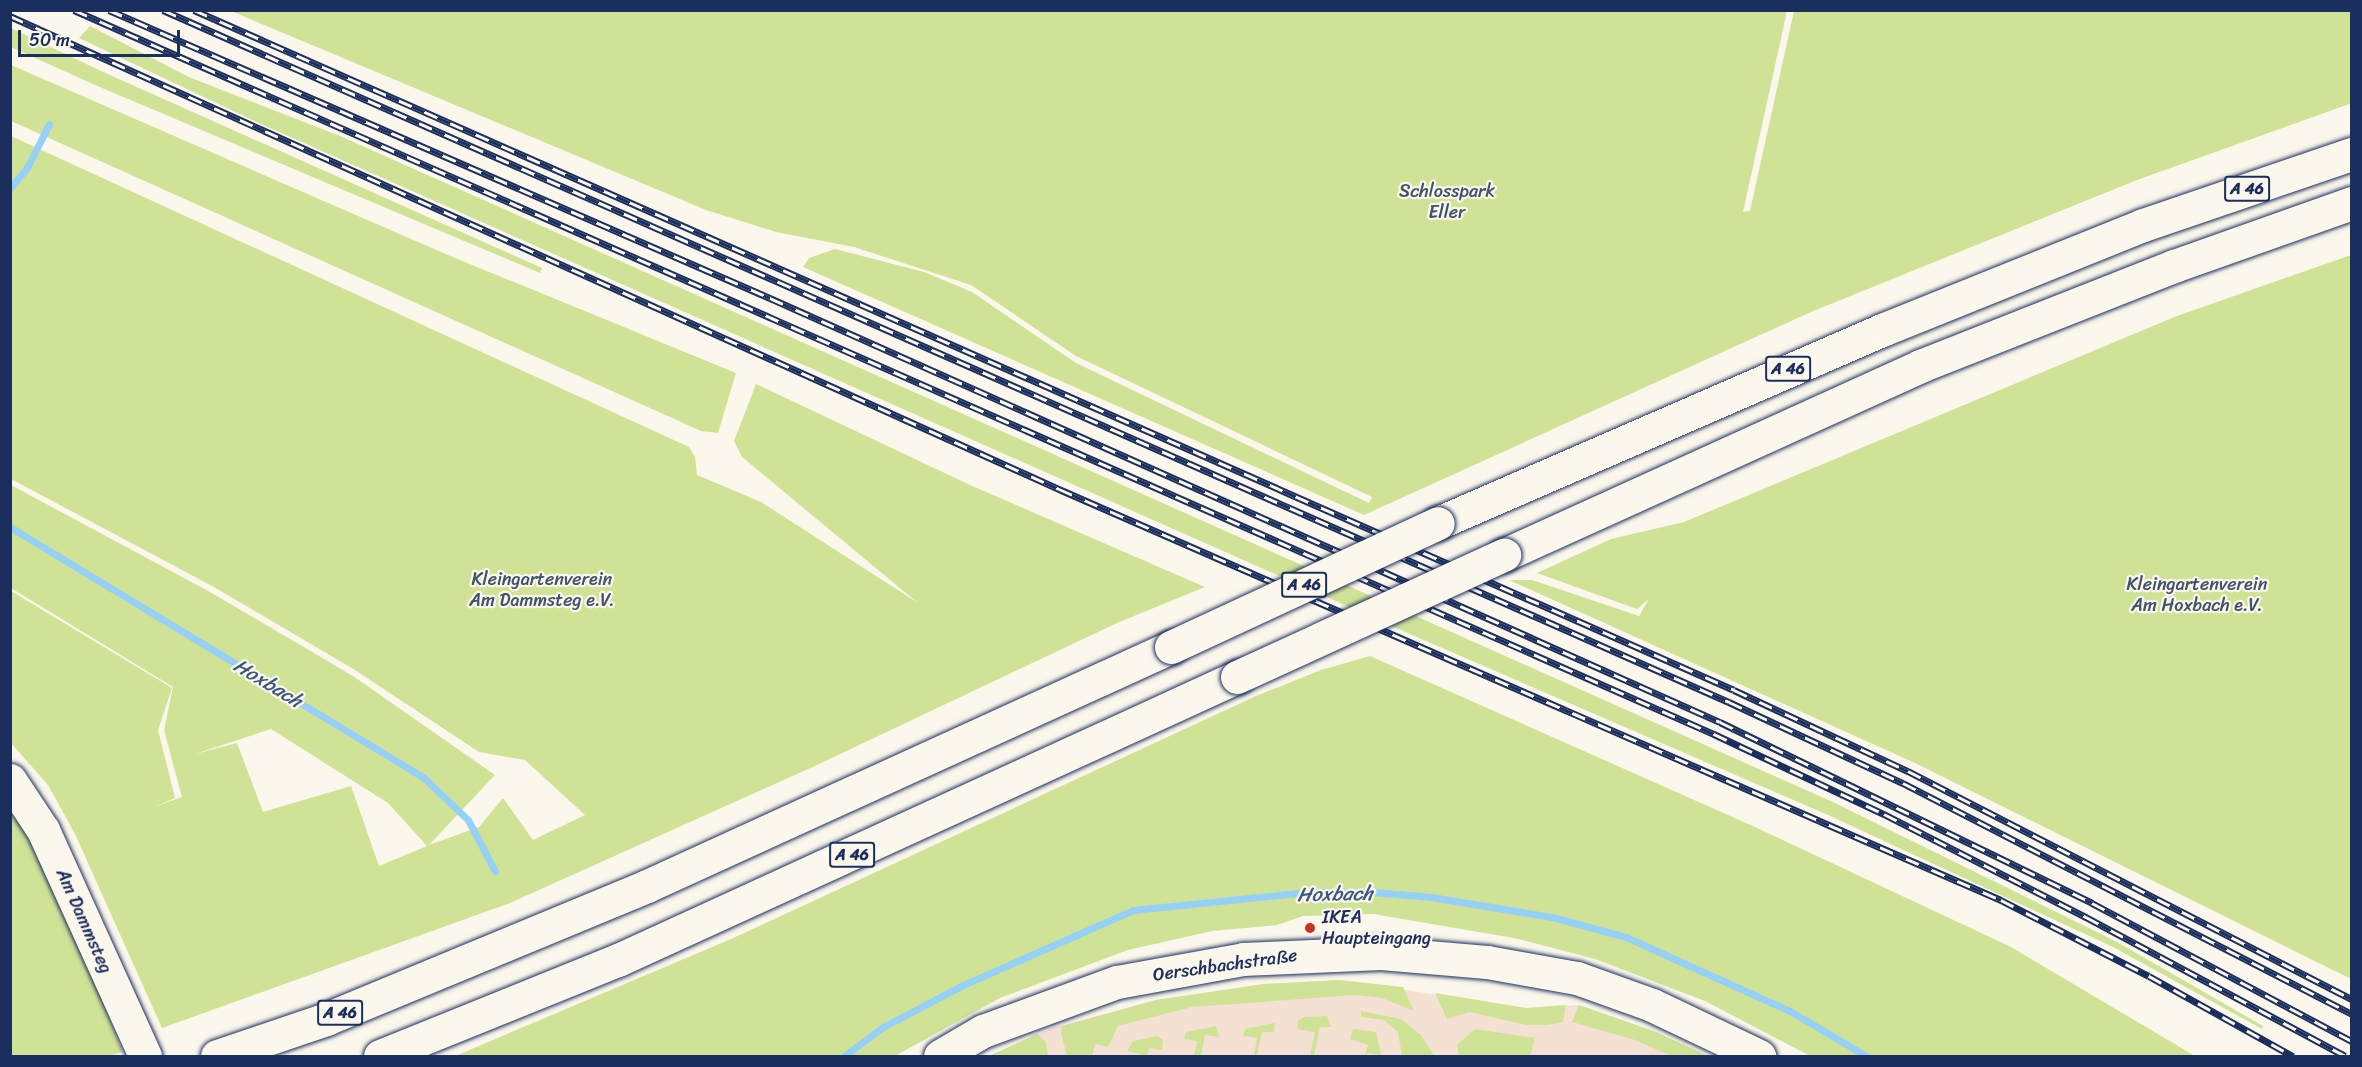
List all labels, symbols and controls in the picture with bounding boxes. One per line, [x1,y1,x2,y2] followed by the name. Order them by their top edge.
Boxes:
[21,18,183,56] scale bar
[29,24,70,56] text: 50 m
[2223,176,2271,202] road number: A 46
[1399,181,1495,224] park label: Schlosspark Eller
[1764,356,1812,382] road number: A 46
[469,569,615,612] park label: Kleingartenverein Am Dammsteg e.V.
[1280,572,1328,598] road number: A 46
[2127,574,2267,616] park label: Kleingartenverein Am Hoxbach e.V.
[229,653,307,713] water label: Hoxbach
[828,842,876,868] road number: A 46
[51,866,117,976] street label: Am Dammsteg
[1297,881,1373,907] water label: Hoxbach
[1322,907,1431,950] place label: IKEA Haupteingang
[1303,921,1317,935] marker: IKEA Haupteingang
[1151,944,1299,986] street label: Oerschbachstraße
[316,1000,364,1026] road number: A 46

